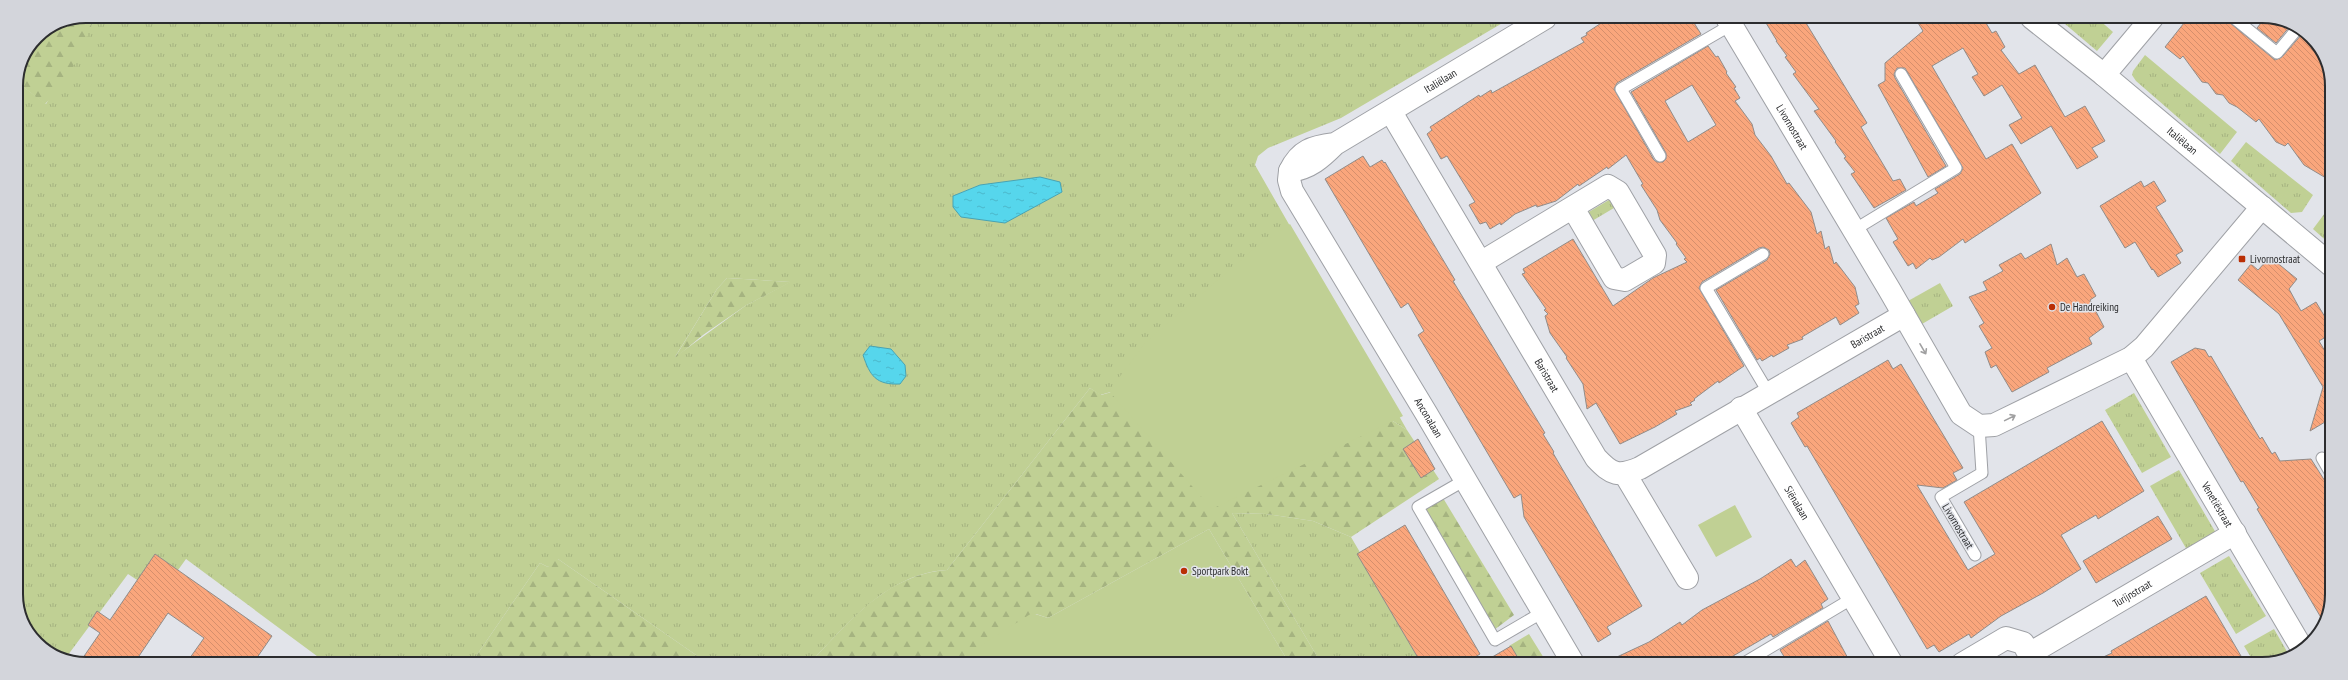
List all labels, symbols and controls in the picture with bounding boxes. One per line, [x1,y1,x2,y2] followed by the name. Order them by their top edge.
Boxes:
[1421,66,1459,96] street label: Italiëlaan
[1773,102,1811,152] street label: Livornostraat
[2164,124,2201,158] street label: Italiëlaan
[2250,252,2300,266] place label: Livornostraat
[2237,254,2247,264] marker: Livornostraat
[2060,300,2119,314] place label: De Handreiking
[2047,302,2057,312] marker: De Handreiking
[1848,321,1887,351] street label: Baristraat
[1920,343,1928,355] one-way arrow
[1532,356,1562,395] street label: Baristraat
[1411,395,1446,440] street label: Anconalaan
[2004,414,2016,421] one-way arrow
[2198,478,2236,530] street label: Venetiëstraat
[1781,483,1812,522] street label: Siënalaan
[1939,501,1977,551] street label: Livornostraat
[1192,564,1248,578] place label: Sportpark Bokt
[1179,566,1189,576] marker: Sportpark Bokt
[2110,576,2154,610] street label: Turijnstraat

